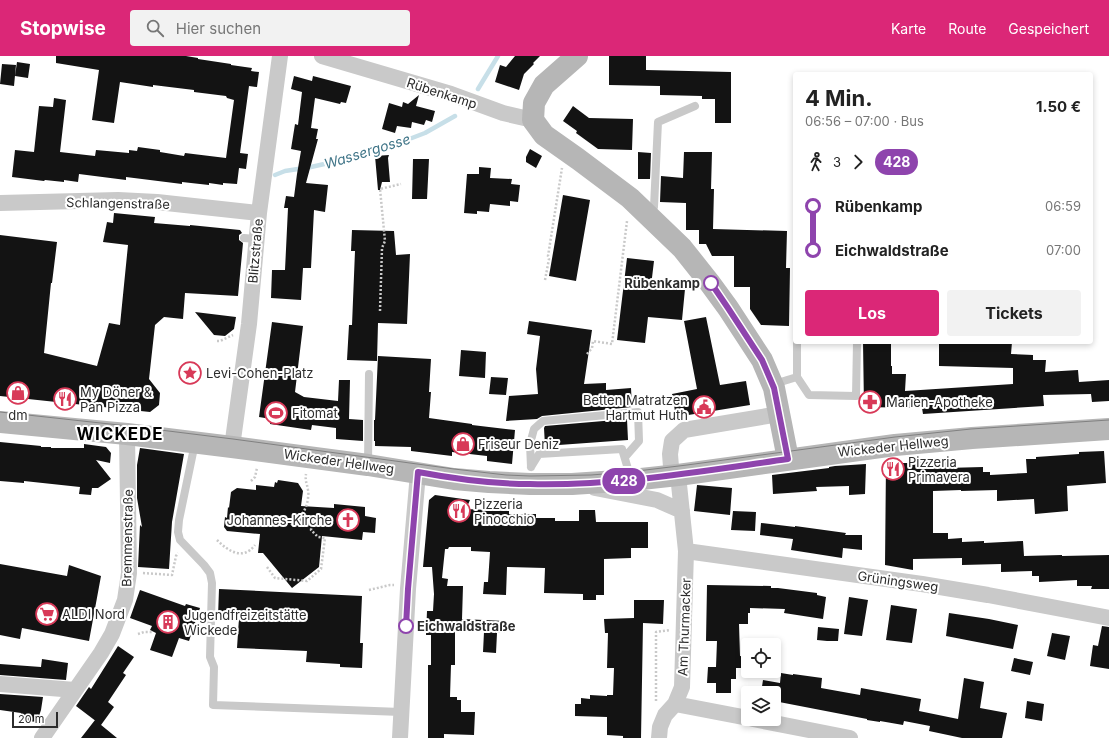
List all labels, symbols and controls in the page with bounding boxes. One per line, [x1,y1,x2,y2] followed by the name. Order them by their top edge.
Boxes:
[130,10,410,46] search box
[20,17,106,40] text: Stopwise
[144,17,166,39] icon: search
[176,19,261,38] text: Hier suchen
[891,20,926,37] text: Karte
[948,20,986,37] text: Route
[1008,20,1089,37] text: Gespeichert
[405,74,479,112] street label: Rübenkamp
[805,85,873,111] text: 4 Min.
[1036,97,1081,116] text: 1.50 €
[805,113,924,129] text: 06:56 – 07:00 · Bus
[322,130,412,172] water label: Wassergosse
[805,151,827,173] icon: walk
[847,151,869,173] icon: forward
[883,153,910,170] text: 428
[833,154,841,170] text: 3
[66,194,170,212] street label: Schlangenstraße
[835,197,922,216] text: Rübenkamp
[1045,198,1081,214] text: 06:59
[244,218,266,284] street label: Blitzstraße
[835,241,949,260] text: Eichwaldstraße
[1046,242,1081,258] text: 07:00
[624,275,700,291] place label: Rübenkamp
[703,275,719,291] marker: Rübenkamp
[805,290,939,336] button: Los
[947,290,1081,336] button: Tickets
[177,360,203,386] place icon: Levi-Cohen-Platz
[206,365,314,381] place label: Levi-Cohen-Platz
[5,380,31,406] shop icon: dm
[80,384,153,415] place label: My Döner & Pan Pizza
[52,386,78,412] restaurant icon: My Döner & Pan Pizza
[857,389,883,415] pharmacy icon: Marien-Apotheke
[583,392,688,423] place label: Betten Matratzen Hartmut Huth
[691,394,717,420] public building icon: Betten Matratzen Hartmut Huth
[886,394,993,410] place label: Marien-Apotheke
[263,400,289,426] sports icon: Fitomat
[292,405,338,421] place label: Fitomat
[8,407,28,423] place label: dm
[76,424,164,444] district label: WICKEDE
[450,431,476,457] shop icon: Friseur Deniz
[837,432,949,460] street label: Wickeder Hellweg
[478,436,559,452] place label: Friseur Deniz
[283,445,395,477] street label: Wickeder Hellweg
[908,454,970,485] place label: Pizzeria Primavera
[880,456,906,482] restaurant icon: Pizzeria Primavera
[601,468,647,494] line badge: 428
[610,472,638,489] text: 428
[118,489,136,587] street label: Bremmenstraße
[474,496,535,527] place label: Pizzeria Pinocchio
[446,498,472,524] restaurant icon: Pizzeria Pinocchio
[335,507,361,533] church icon: Johannes-Kirche
[227,512,332,528] place label: Johannes-Kirche
[856,567,940,595] street label: Grüningsweg
[674,577,694,676] street label: Am Thurmacker
[34,601,60,627] supermarket icon: ALDI Nord
[62,606,125,622] place label: ALDI Nord
[184,607,306,638] place label: Jugendfreizeitstätte Wickede
[155,609,181,635] building icon: Jugendfreizeitstätte Wickede
[398,618,414,634] marker: Eichwaldstraße
[417,618,516,634] place label: Eichwaldstraße
[741,638,781,726] map controls
[741,638,781,678] button: locate
[741,686,781,726] button: layers
[12,710,58,729] scale bar
[18,712,44,726] text: 20 m

